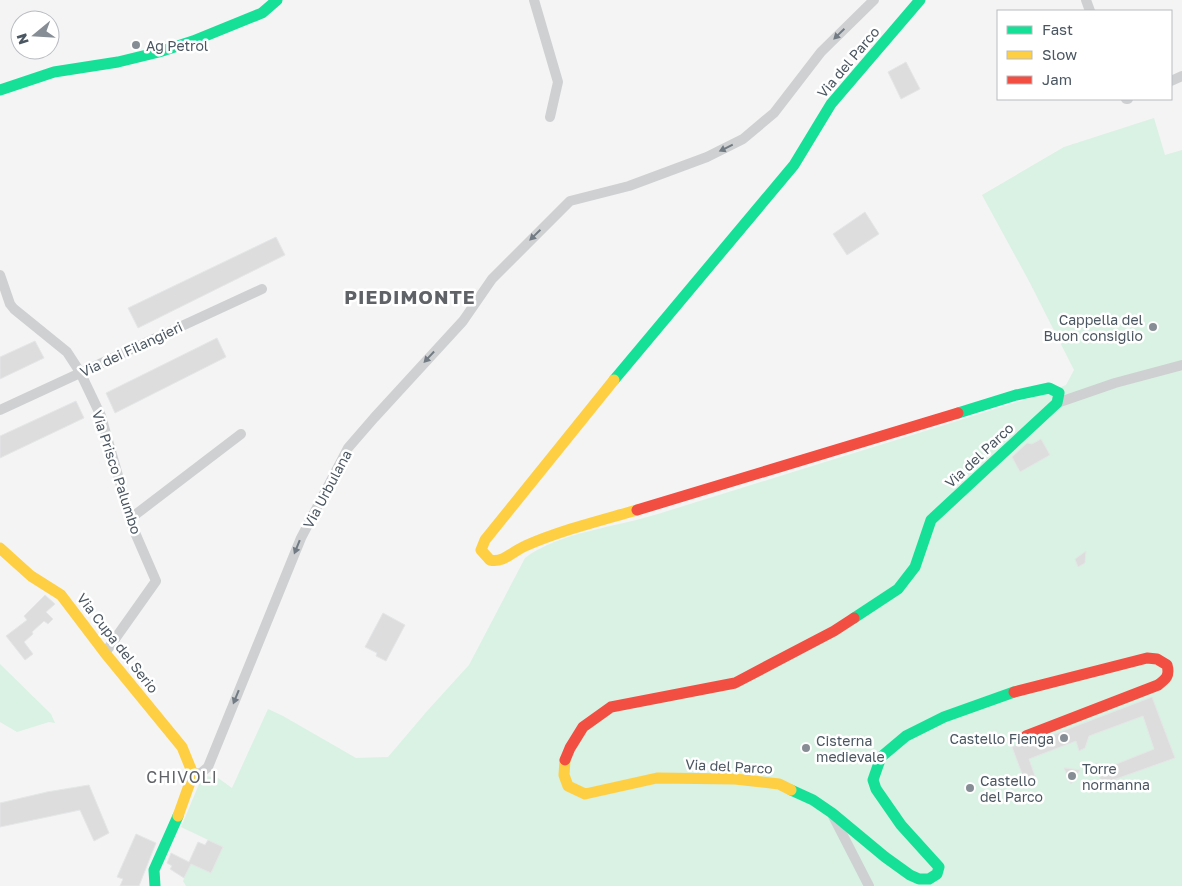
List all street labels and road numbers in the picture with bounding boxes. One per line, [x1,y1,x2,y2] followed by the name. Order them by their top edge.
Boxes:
[813,23,883,101] street label: Via del Parco
[77,318,185,380] street label: Via dei Filangieri
[89,408,145,536] street label: Via Prisco Palumbo
[941,419,1017,491] street label: Via del Parco
[299,447,355,531] street label: Via Urbulana
[74,590,162,696] street label: Via Cupa del Serio
[685,755,773,777] street label: Via del Parco

